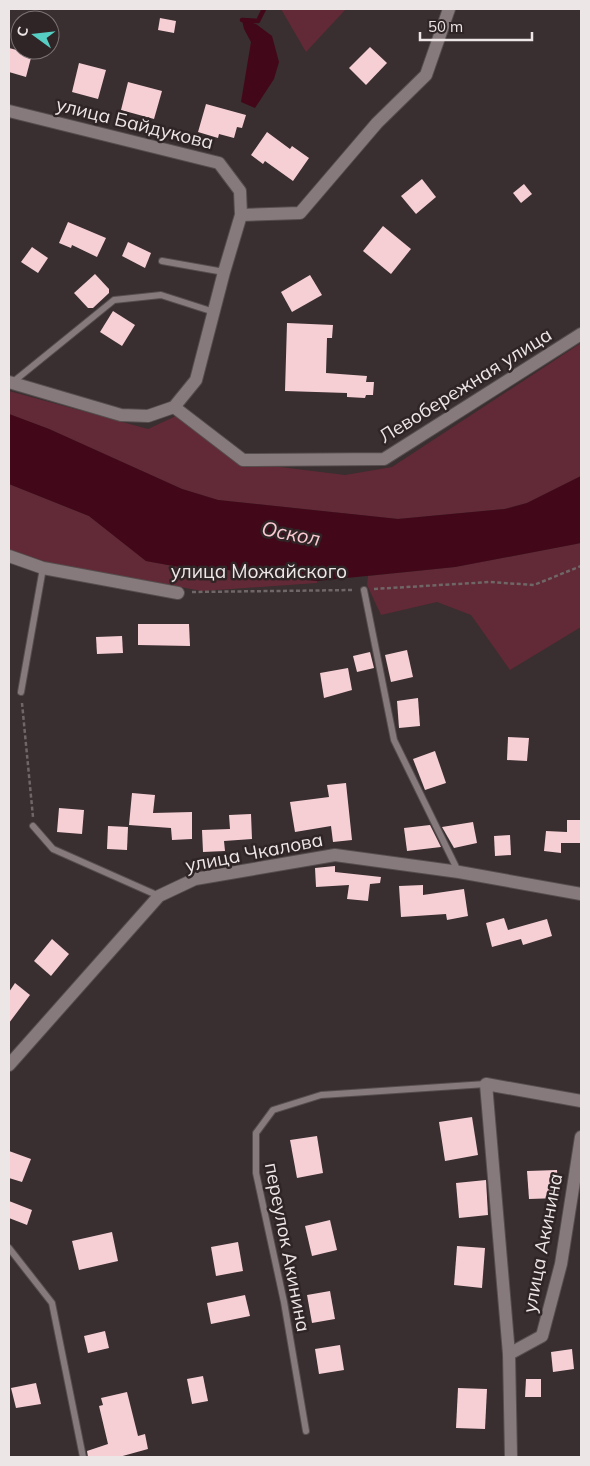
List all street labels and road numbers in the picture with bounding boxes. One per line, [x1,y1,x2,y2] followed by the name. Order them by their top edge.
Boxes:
[54,92,216,154] street label: улица Байдукова
[374,322,556,448] street label: Левобережная улица
[171,559,347,583] street label: улица Можайского
[183,827,325,877] street label: улица Чкалова
[260,1160,316,1334] street label: переулок Акинина
[517,1171,567,1315] street label: улица Акинина

